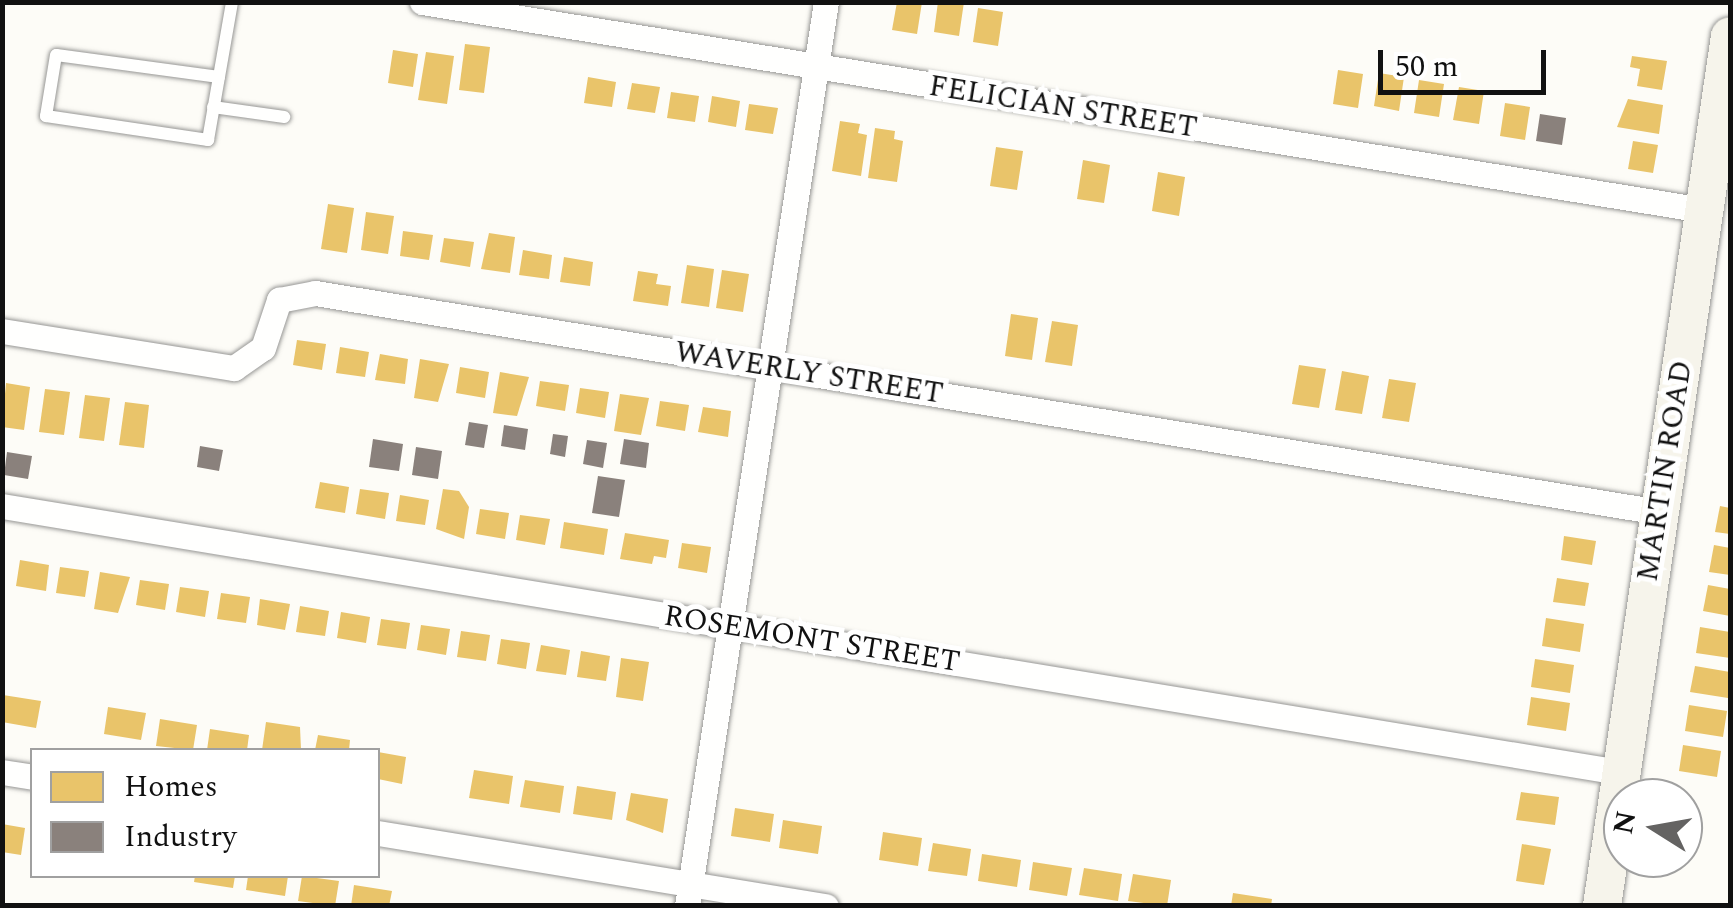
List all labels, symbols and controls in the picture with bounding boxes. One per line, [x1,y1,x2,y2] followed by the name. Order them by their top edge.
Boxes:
[1383,30,1550,92] scale bar
[1395,44,1458,90] text: 50 m
[926,68,1200,146] street label: FELICIAN STREET
[672,334,946,412] street label: WAVERLY STREET
[1630,358,1700,584] street label: MARTIN ROAD
[661,598,963,680] street label: ROSEMONT STREET
[30,748,380,878] legend
[124,764,218,810] text: Homes
[1603,778,1703,878] north arrow
[1602,807,1648,838] text: N
[124,814,237,860] text: Industry

